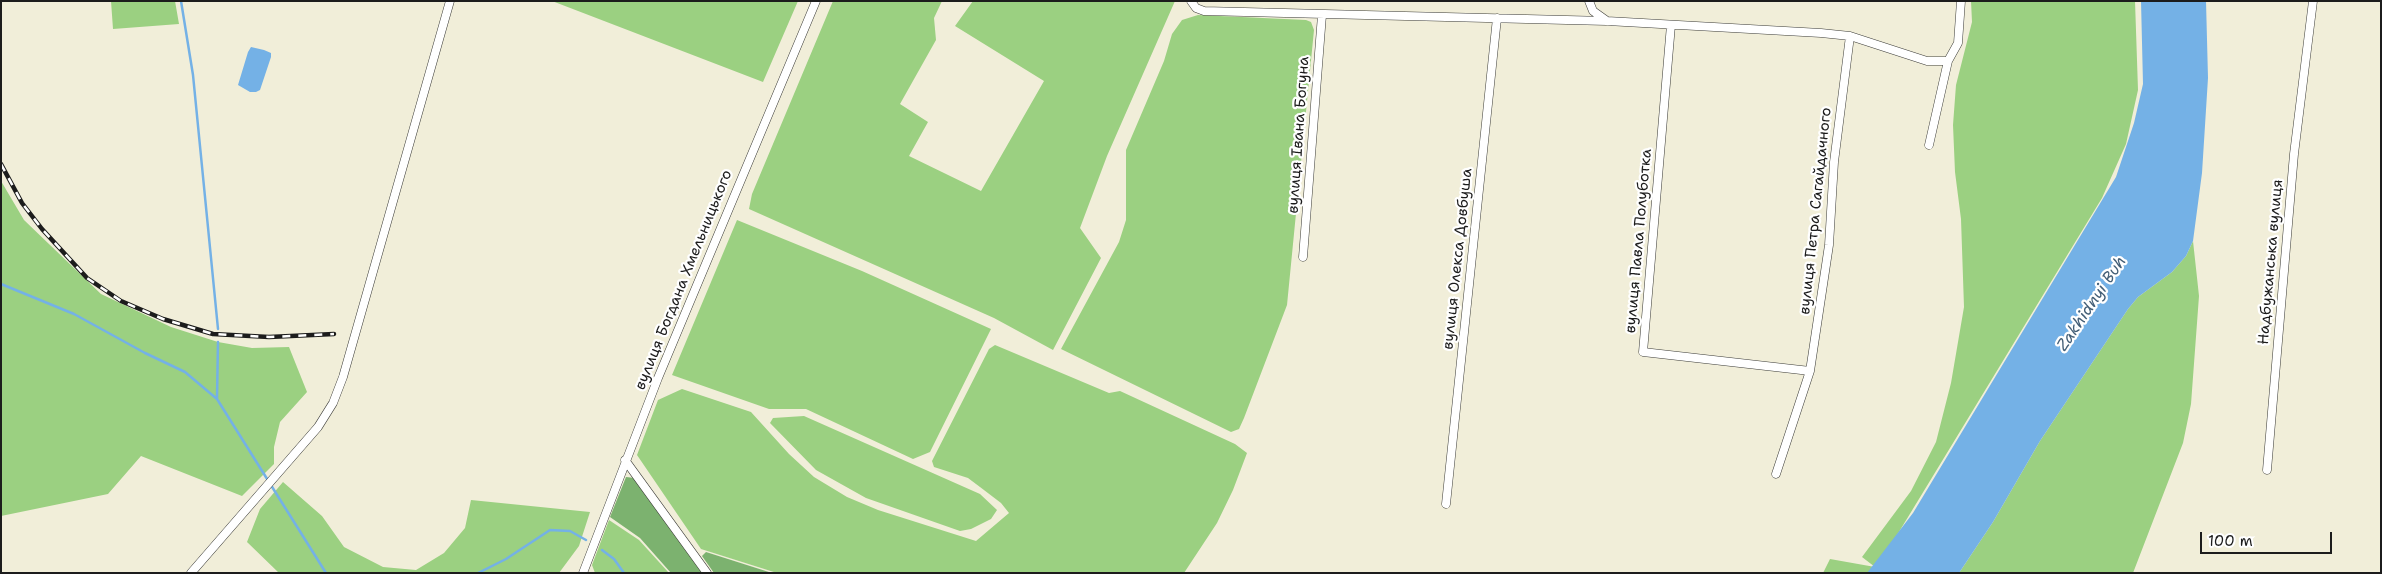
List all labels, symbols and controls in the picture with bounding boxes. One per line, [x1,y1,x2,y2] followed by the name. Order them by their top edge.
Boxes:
[1285,56,1313,214] street label: вулиця Івана Богуна
[1796,107,1836,315] street label: вулиця Петра Сагайдачного
[1622,148,1656,334] street label: вулиця Павла Полуботка
[632,167,736,393] street label: вулиця Богдана Хмельницького
[1440,167,1476,351] street label: вулиця Олекса Довбуша
[2255,179,2287,345] street label: Надбужанська вулиця
[2053,253,2131,355] water label: Zakhidnyi Buh
[2202,522,2334,554] scale bar
[2208,531,2253,551] text: 100 m

